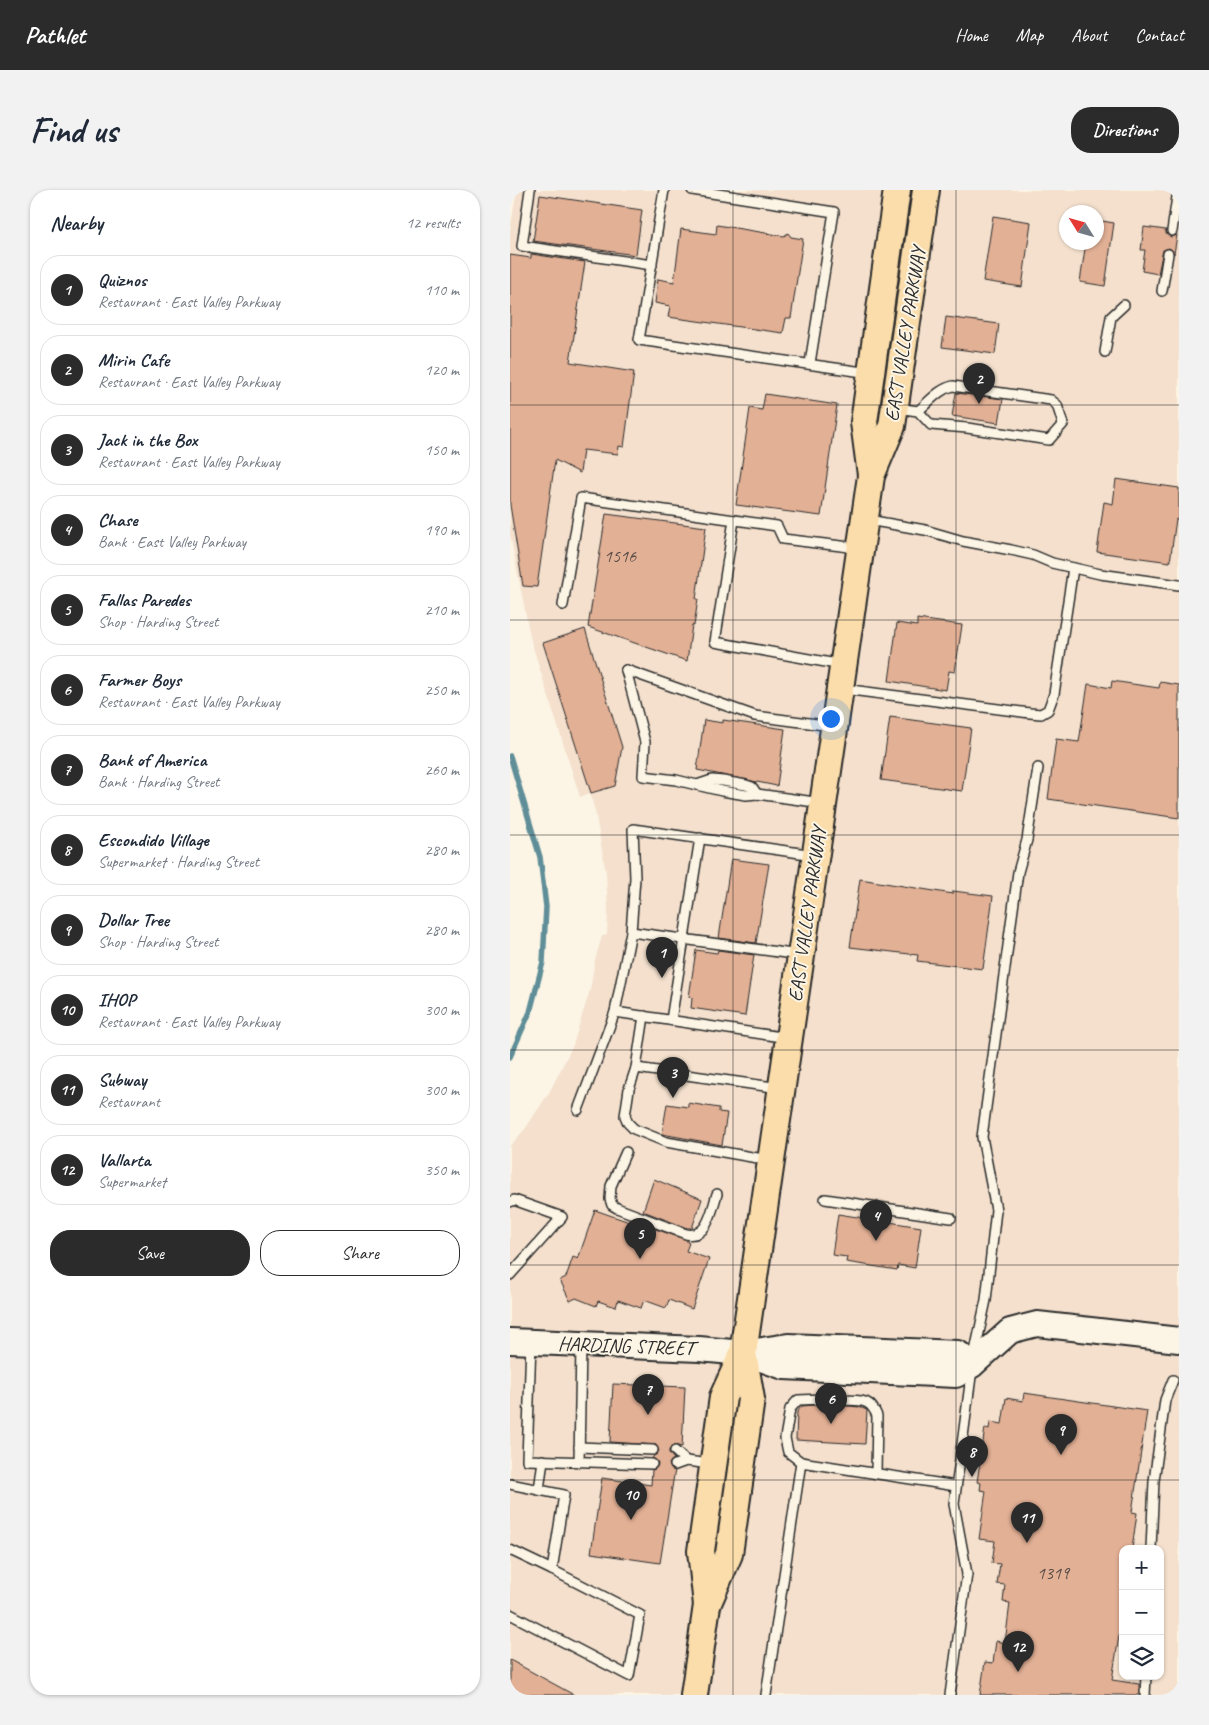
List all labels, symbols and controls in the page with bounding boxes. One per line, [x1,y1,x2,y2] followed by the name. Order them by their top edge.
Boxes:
[25,20,85,50] text: Pathlet
[955,24,988,46] text: Home
[1016,24,1043,46] text: Map
[1071,24,1107,46] text: About
[1135,24,1184,46] text: Contact
[1071,107,1179,153] button: Directions
[30,108,117,153] text: Find us
[1059,205,1104,250] north arrow
[50,210,103,236] text: Nearby
[406,213,460,233] text: 12 results
[879,242,932,423] street label: EAST VALLEY PARKWAY
[98,268,146,292] text: Quiznos
[63,280,71,300] text: 1
[425,280,459,300] text: 110 m
[98,292,280,312] text: Restaurant · East Valley Parkway
[98,348,169,372] text: Mirin Cafe
[63,360,71,380] text: 2
[425,360,459,380] text: 120 m
[963,363,995,404] pin: 2
[98,372,280,392] text: Restaurant · East Valley Parkway
[98,428,197,452] text: Jack in the Box
[63,440,71,460] text: 3
[425,440,459,460] text: 150 m
[98,452,280,472] text: Restaurant · East Valley Parkway
[98,508,138,532] text: Chase
[63,520,71,540] text: 4
[425,520,459,540] text: 190 m
[98,532,246,552] text: Bank · East Valley Parkway
[604,545,637,567] house number: 1516
[98,588,190,612] text: Fallas Paredes
[64,600,70,620] text: 5
[425,600,459,620] text: 210 m
[98,612,218,632] text: Shop · Harding Street
[98,668,181,692] text: Farmer Boys
[63,680,71,700] text: 6
[425,680,459,700] text: 250 m
[98,692,280,712] text: Restaurant · East Valley Parkway
[818,706,844,732] your location
[98,748,207,772] text: Bank of America
[63,760,71,780] text: 7
[425,760,459,780] text: 260 m
[98,772,219,792] text: Bank · Harding Street
[782,822,832,1003] street label: EAST VALLEY PARKWAY
[98,828,209,852] text: Escondido Village
[63,840,71,860] text: 8
[425,840,459,860] text: 280 m
[98,852,259,872] text: Supermarket · Harding Street
[98,908,169,932] text: Dollar Tree
[63,920,71,940] text: 9
[425,920,459,940] text: 280 m
[98,932,218,952] text: Shop · Harding Street
[646,937,678,978] pin: 1
[98,988,135,1012] text: IHOP
[60,1000,74,1020] text: 10
[425,1000,459,1020] text: 300 m
[98,1012,280,1032] text: Restaurant · East Valley Parkway
[657,1057,689,1098] pin: 3
[98,1068,146,1092] text: Subway
[60,1080,74,1100] text: 11
[425,1080,459,1100] text: 300 m
[98,1092,160,1112] text: Restaurant
[98,1148,150,1172] text: Vallarta
[60,1160,74,1180] text: 12
[425,1160,459,1180] text: 350 m
[98,1172,166,1192] text: Supermarket
[860,1200,892,1241] pin: 4
[624,1218,656,1259] pin: 5
[50,1230,250,1276] button: Save
[260,1230,460,1276] button: Share
[557,1331,699,1361] street label: HARDING STREET
[632,1374,664,1415] pin: 7
[815,1383,847,1424] pin: 6
[1045,1414,1077,1455] pin: 9
[956,1436,988,1477] pin: 8
[615,1479,647,1520] pin: 10
[1011,1502,1043,1543] pin: 11
[1119,1545,1164,1680] map controls
[1119,1545,1164,1590] button: +
[1037,1562,1071,1584] house number: 1319
[1119,1590,1164,1635] button: −
[1002,1631,1034,1672] pin: 12
[1119,1635,1164,1680] button: layers

